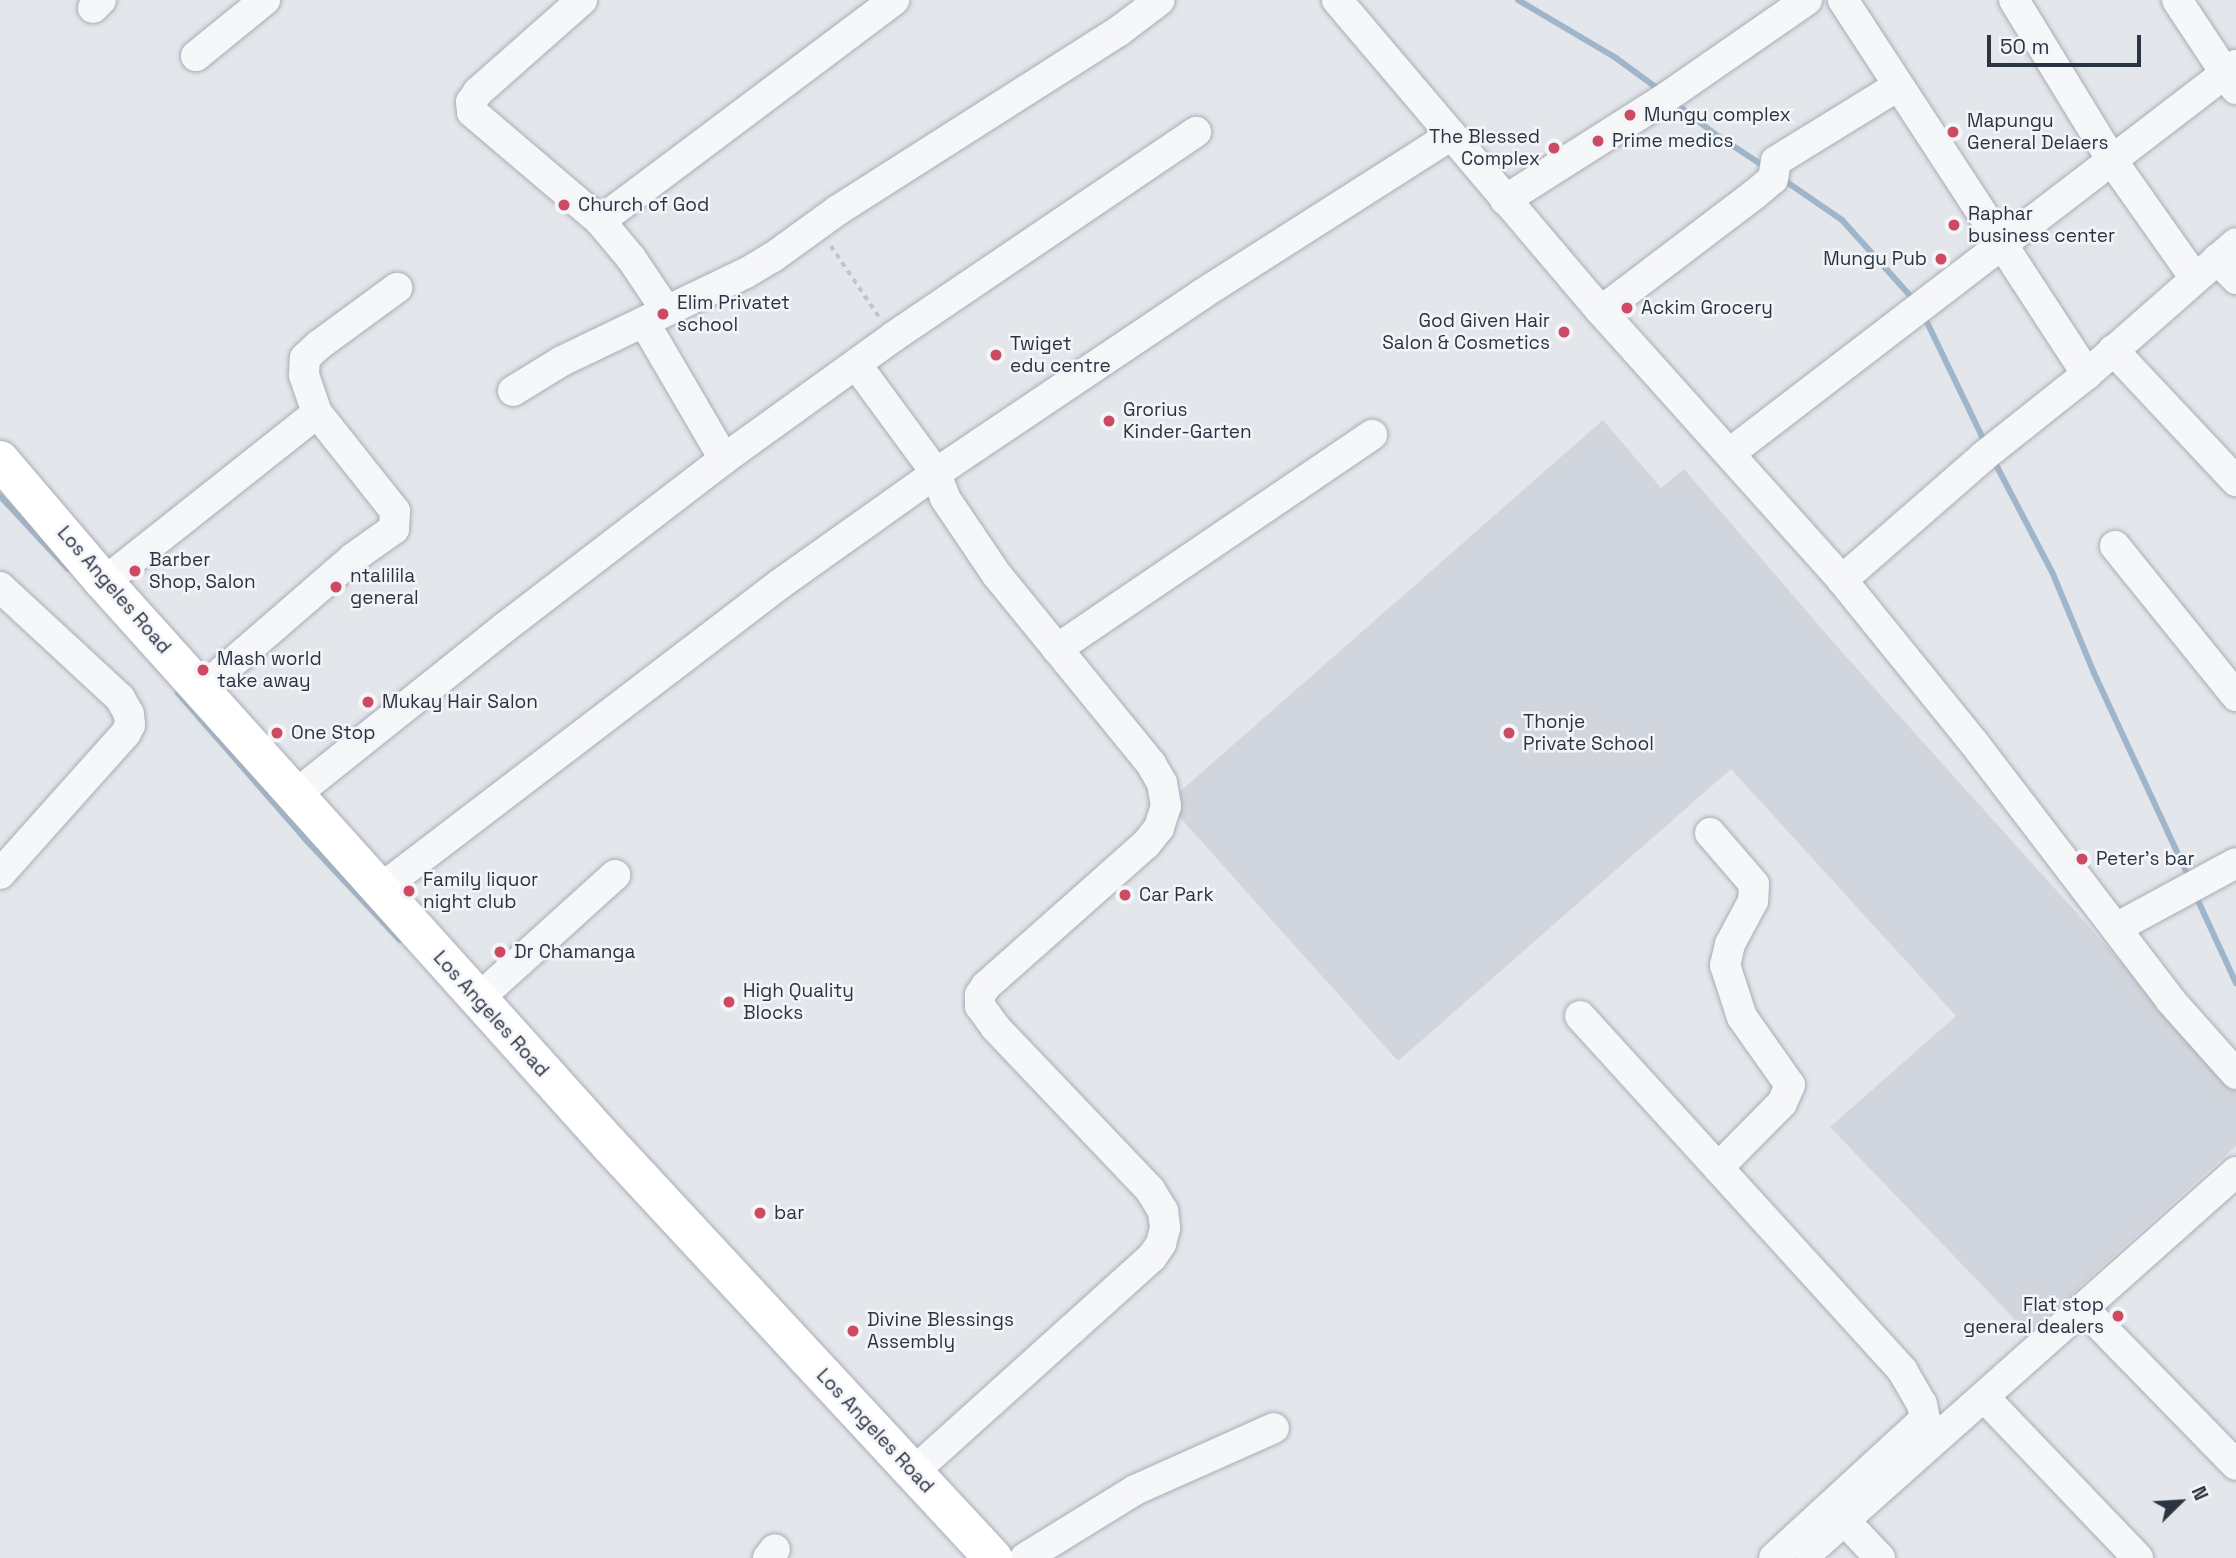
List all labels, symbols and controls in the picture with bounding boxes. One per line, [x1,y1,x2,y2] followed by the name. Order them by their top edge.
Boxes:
[1991,21,2145,65] scale bar
[2000,33,2050,60] text: 50 m
[1644,104,1791,126] place label: Mungu complex
[1622,107,1638,123] marker: Mungu complex
[1967,110,2108,154] place label: Mapungu General Delaers
[1945,124,1961,140] marker: Mapungu General Delaers
[1429,126,1540,170] place label: The Blessed Complex
[1612,130,1734,152] place label: Prime medics
[1590,133,1606,149] marker: Prime medics
[1546,140,1562,156] marker: The Blessed Complex
[578,194,709,216] place label: Church of God
[556,197,572,213] marker: Church of God
[1968,203,2115,247] place label: Raphar business center
[1946,217,1962,233] marker: Raphar business center
[1823,248,1927,270] place label: Mungu Pub
[1933,251,1949,267] marker: Mungu Pub
[677,292,790,336] place label: Elim Privatet school
[1641,297,1773,319] place label: Ackim Grocery
[1619,300,1635,316] marker: Ackim Grocery
[655,306,671,322] marker: Elim Privatet school
[1382,310,1550,354] place label: God Given Hair Salon & Cosmetics
[1556,324,1572,340] marker: God Given Hair Salon & Cosmetics
[1010,333,1111,377] place label: Twiget edu centre
[988,347,1004,363] marker: Twiget edu centre
[1123,399,1252,443] place label: Grorius Kinder-Garten
[1101,413,1117,429] marker: Grorius Kinder-Garten
[52,522,176,658] street label: Los Angeles Road
[149,549,256,593] place label: Barber Shop, Salon
[127,563,143,579] marker: Barber Shop, Salon
[350,565,419,609] place label: ntalilila general
[328,579,344,595] marker: ntalilila general
[217,648,322,692] place label: Mash world take away
[195,662,211,678] marker: Mash world take away
[382,691,538,713] place label: Mukay Hair Salon
[360,694,376,710] marker: Mukay Hair Salon
[1523,711,1654,755] place label: Thonje Private School
[291,722,376,744] place label: One Stop
[269,725,285,741] marker: One Stop
[1501,725,1517,741] marker: Thonje Private School
[2096,848,2195,870] place label: Peter's bar
[2074,851,2090,867] marker: Peter's bar
[423,869,538,913] place label: Family liquor night club
[401,883,417,899] marker: Family liquor night club
[1139,884,1214,906] place label: Car Park
[1117,887,1133,903] marker: Car Park
[514,941,635,963] place label: Dr Chamanga
[492,944,508,960] marker: Dr Chamanga
[429,946,553,1082] street label: Los Angeles Road
[743,980,854,1024] place label: High Quality Blocks
[721,994,737,1010] marker: High Quality Blocks
[774,1202,804,1224] place label: bar
[752,1205,768,1221] marker: bar
[1963,1294,2104,1338] place label: Flat stop general dealers
[2110,1308,2126,1324] marker: Flat stop general dealers
[867,1309,1014,1353] place label: Divine Blessings Assembly
[845,1323,861,1339] marker: Divine Blessings Assembly
[812,1364,938,1498] street label: Los Angeles Road
[2145,1467,2215,1537] north arrow
[2186,1482,2214,1504] text: N

